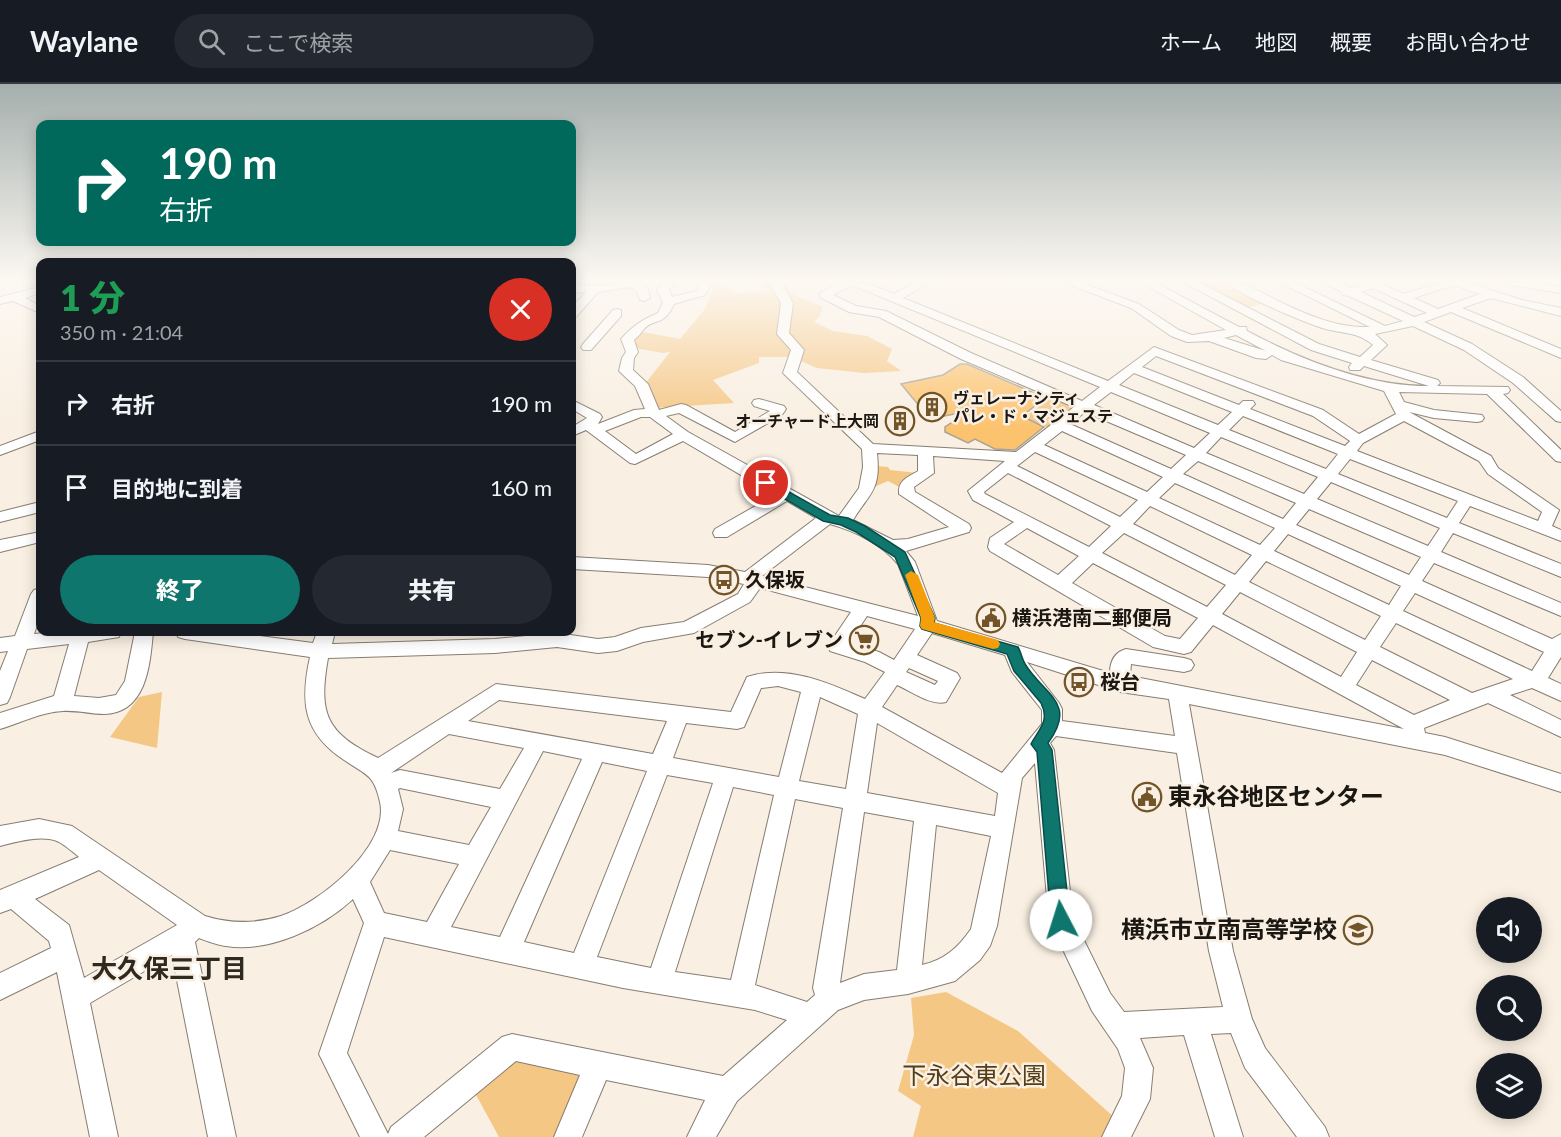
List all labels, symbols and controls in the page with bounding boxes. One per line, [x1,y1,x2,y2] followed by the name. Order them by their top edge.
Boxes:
[174,14,594,68] search box
[30,24,138,58] text: Waylane
[195,25,228,58] icon: search
[243,29,353,56] text: ここで検索
[1160,29,1222,54] text: ホーム
[1255,29,1297,54] text: 地図
[1330,29,1372,54] text: 概要
[1405,29,1531,54] text: お問い合わせ
[159,138,277,188] text: 190 m
[60,144,138,222] icon: right
[159,193,213,226] text: 右折
[60,275,125,319] text: 1 分
[489,278,552,341] button: close
[60,320,183,344] text: 350 m · 21:04
[60,387,93,420] icon: right
[953,388,1113,425] place label: ヴェレーナシティ パレ・ド・マジェステ
[490,390,552,417] text: 190 m
[111,391,155,418] text: 右折
[916,391,948,423] building icon: ヴェレーナシティ パレ・ド・マジェステ
[884,405,916,437] building icon: オーチャード上大岡
[735,411,879,430] place label: オーチャード上大岡
[740,457,791,508] pin
[749,466,782,499] icon: arrive
[60,471,93,504] icon: arrive
[490,474,552,501] text: 160 m
[111,475,243,502] text: 目的地に到着
[60,555,300,624] button: 終了
[312,555,552,624] button: 共有
[708,564,740,596] bus stop icon: 久保坂
[745,567,805,591] place label: 久保坂
[975,602,1007,634] public building icon: 横浜港南二郵便局
[1012,605,1172,629] place label: 横浜港南二郵便局
[848,624,880,656] supermarket icon: セブン-イレブン
[696,627,843,651] place label: セブン-イレブン
[1063,666,1095,698] bus stop icon: 桜台
[1100,669,1140,693] place label: 桜台
[1131,781,1163,813] public building icon: 東永谷地区センター
[1168,781,1384,810] place label: 東永谷地区センター
[1029,888,1093,952] position arrow
[1476,897,1542,1119] map controls
[1476,897,1542,963] button: sound
[1121,914,1337,943] place label: 横浜市立南高等学校
[1342,914,1374,946] school or university icon: 横浜市立南高等学校
[91,952,247,984] district label: 大久保三丁目
[1476,975,1542,1041] button: search
[1476,1053,1542,1119] button: layers
[902,1060,1046,1089] park label: 下永谷東公園

